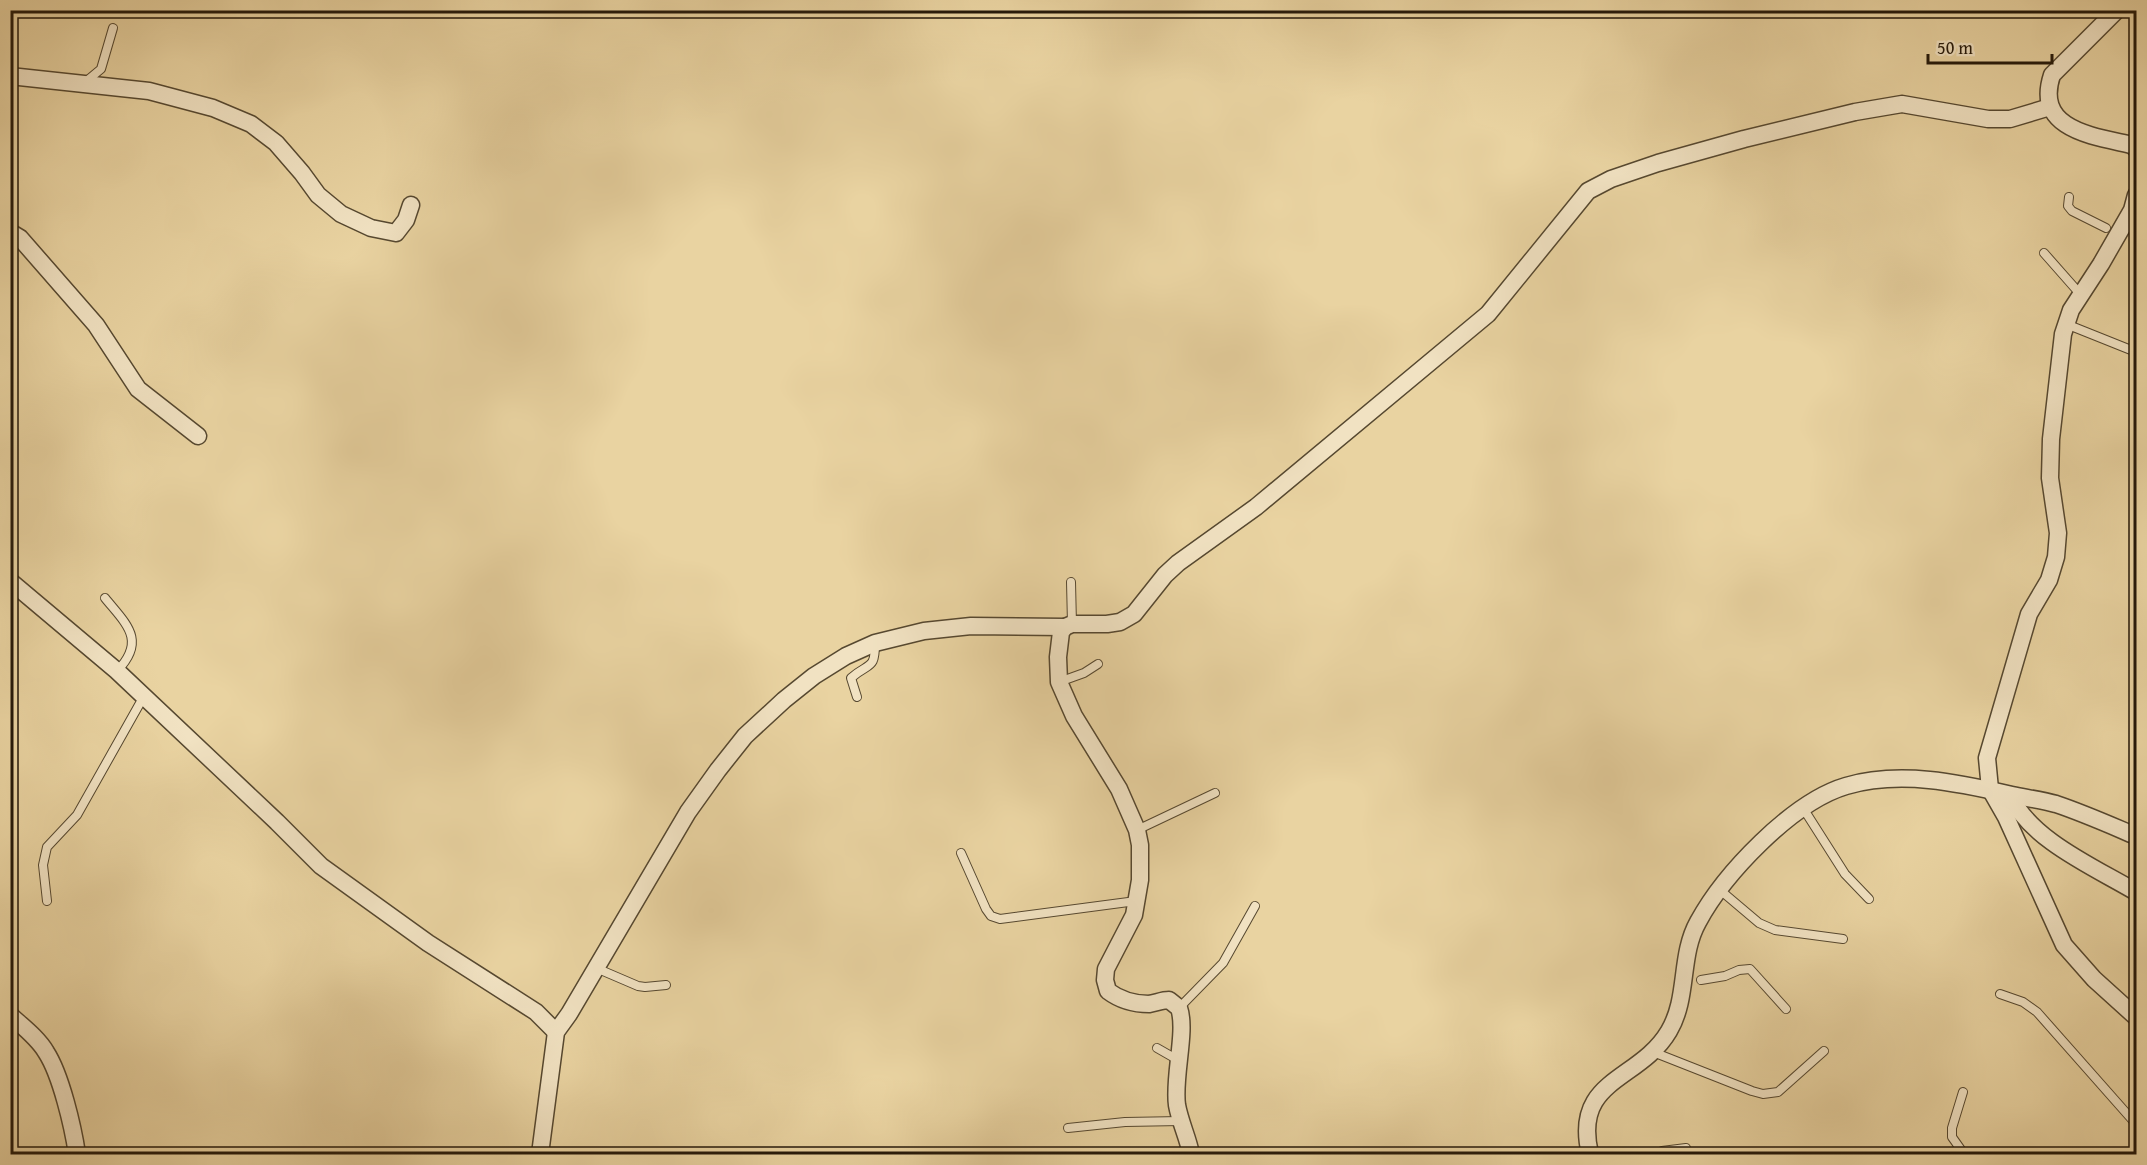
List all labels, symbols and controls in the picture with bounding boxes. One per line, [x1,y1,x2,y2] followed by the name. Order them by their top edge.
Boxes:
[1928,27,2052,65] scale bar
[1937,34,1973,61] text: 50 m

